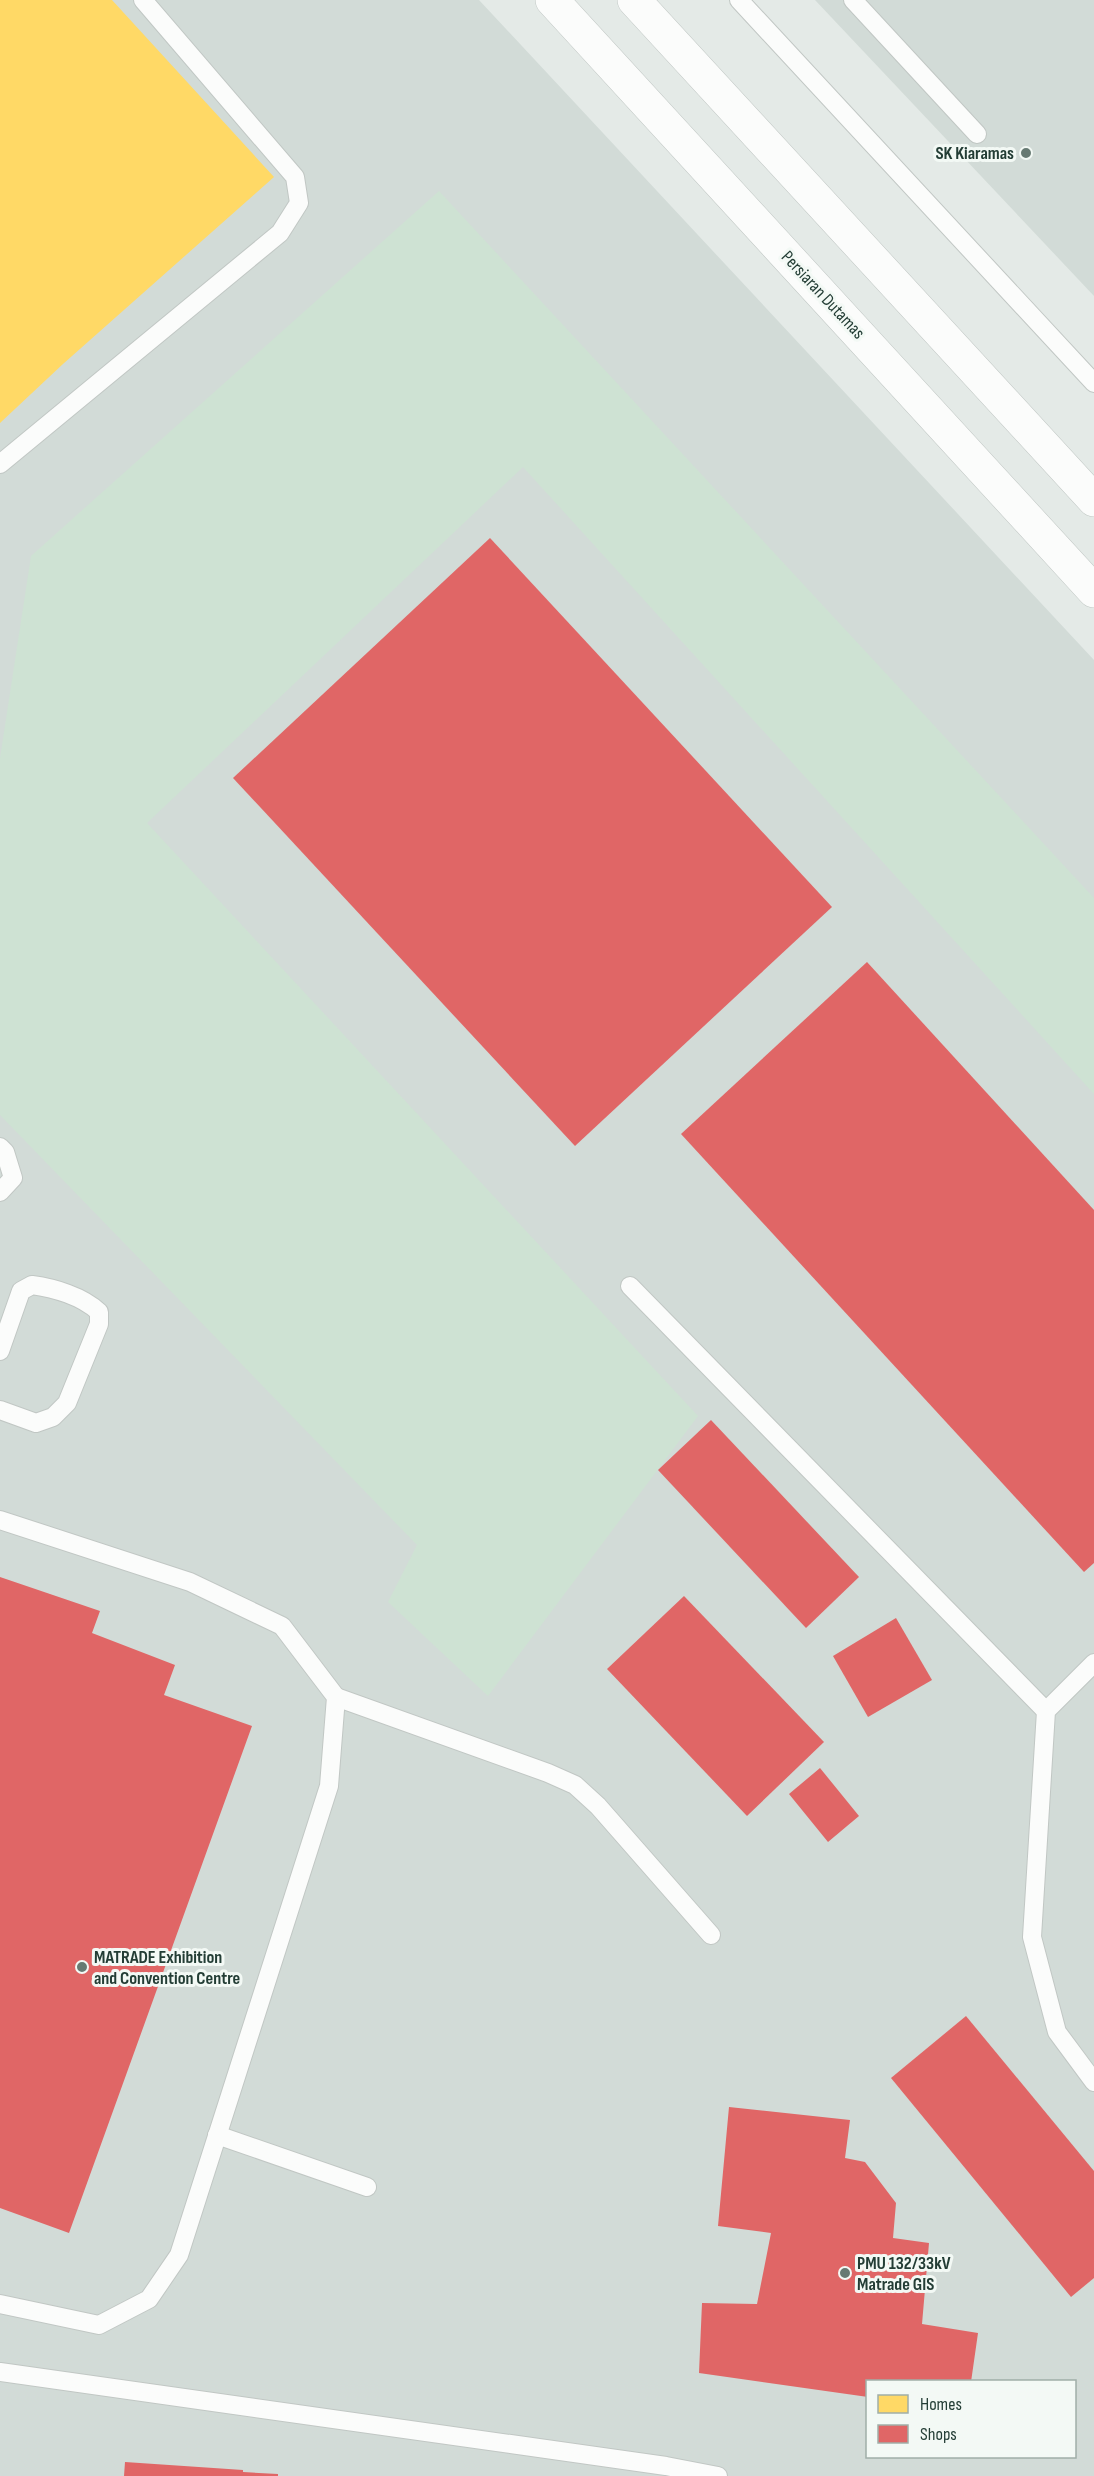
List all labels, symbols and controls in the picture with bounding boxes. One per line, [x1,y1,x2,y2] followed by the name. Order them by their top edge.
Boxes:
[935,143,1014,164] place label: SK Kiaramas
[1019,146,1033,160] marker: SK Kiaramas
[777,247,869,343] street label: Persiaran Dutamas
[94,1947,240,1989] place label: MATRADE Exhibition and Convention Centre
[75,1960,89,1974] marker: MATRADE Exhibition and Convention Centre
[857,2253,951,2295] place label: PMU 132/33kV Matrade GIS
[838,2266,852,2280] marker: PMU 132/33kV Matrade GIS
[866,2380,1076,2458] legend
[920,2394,962,2415] text: Homes
[920,2424,957,2445] text: Shops

